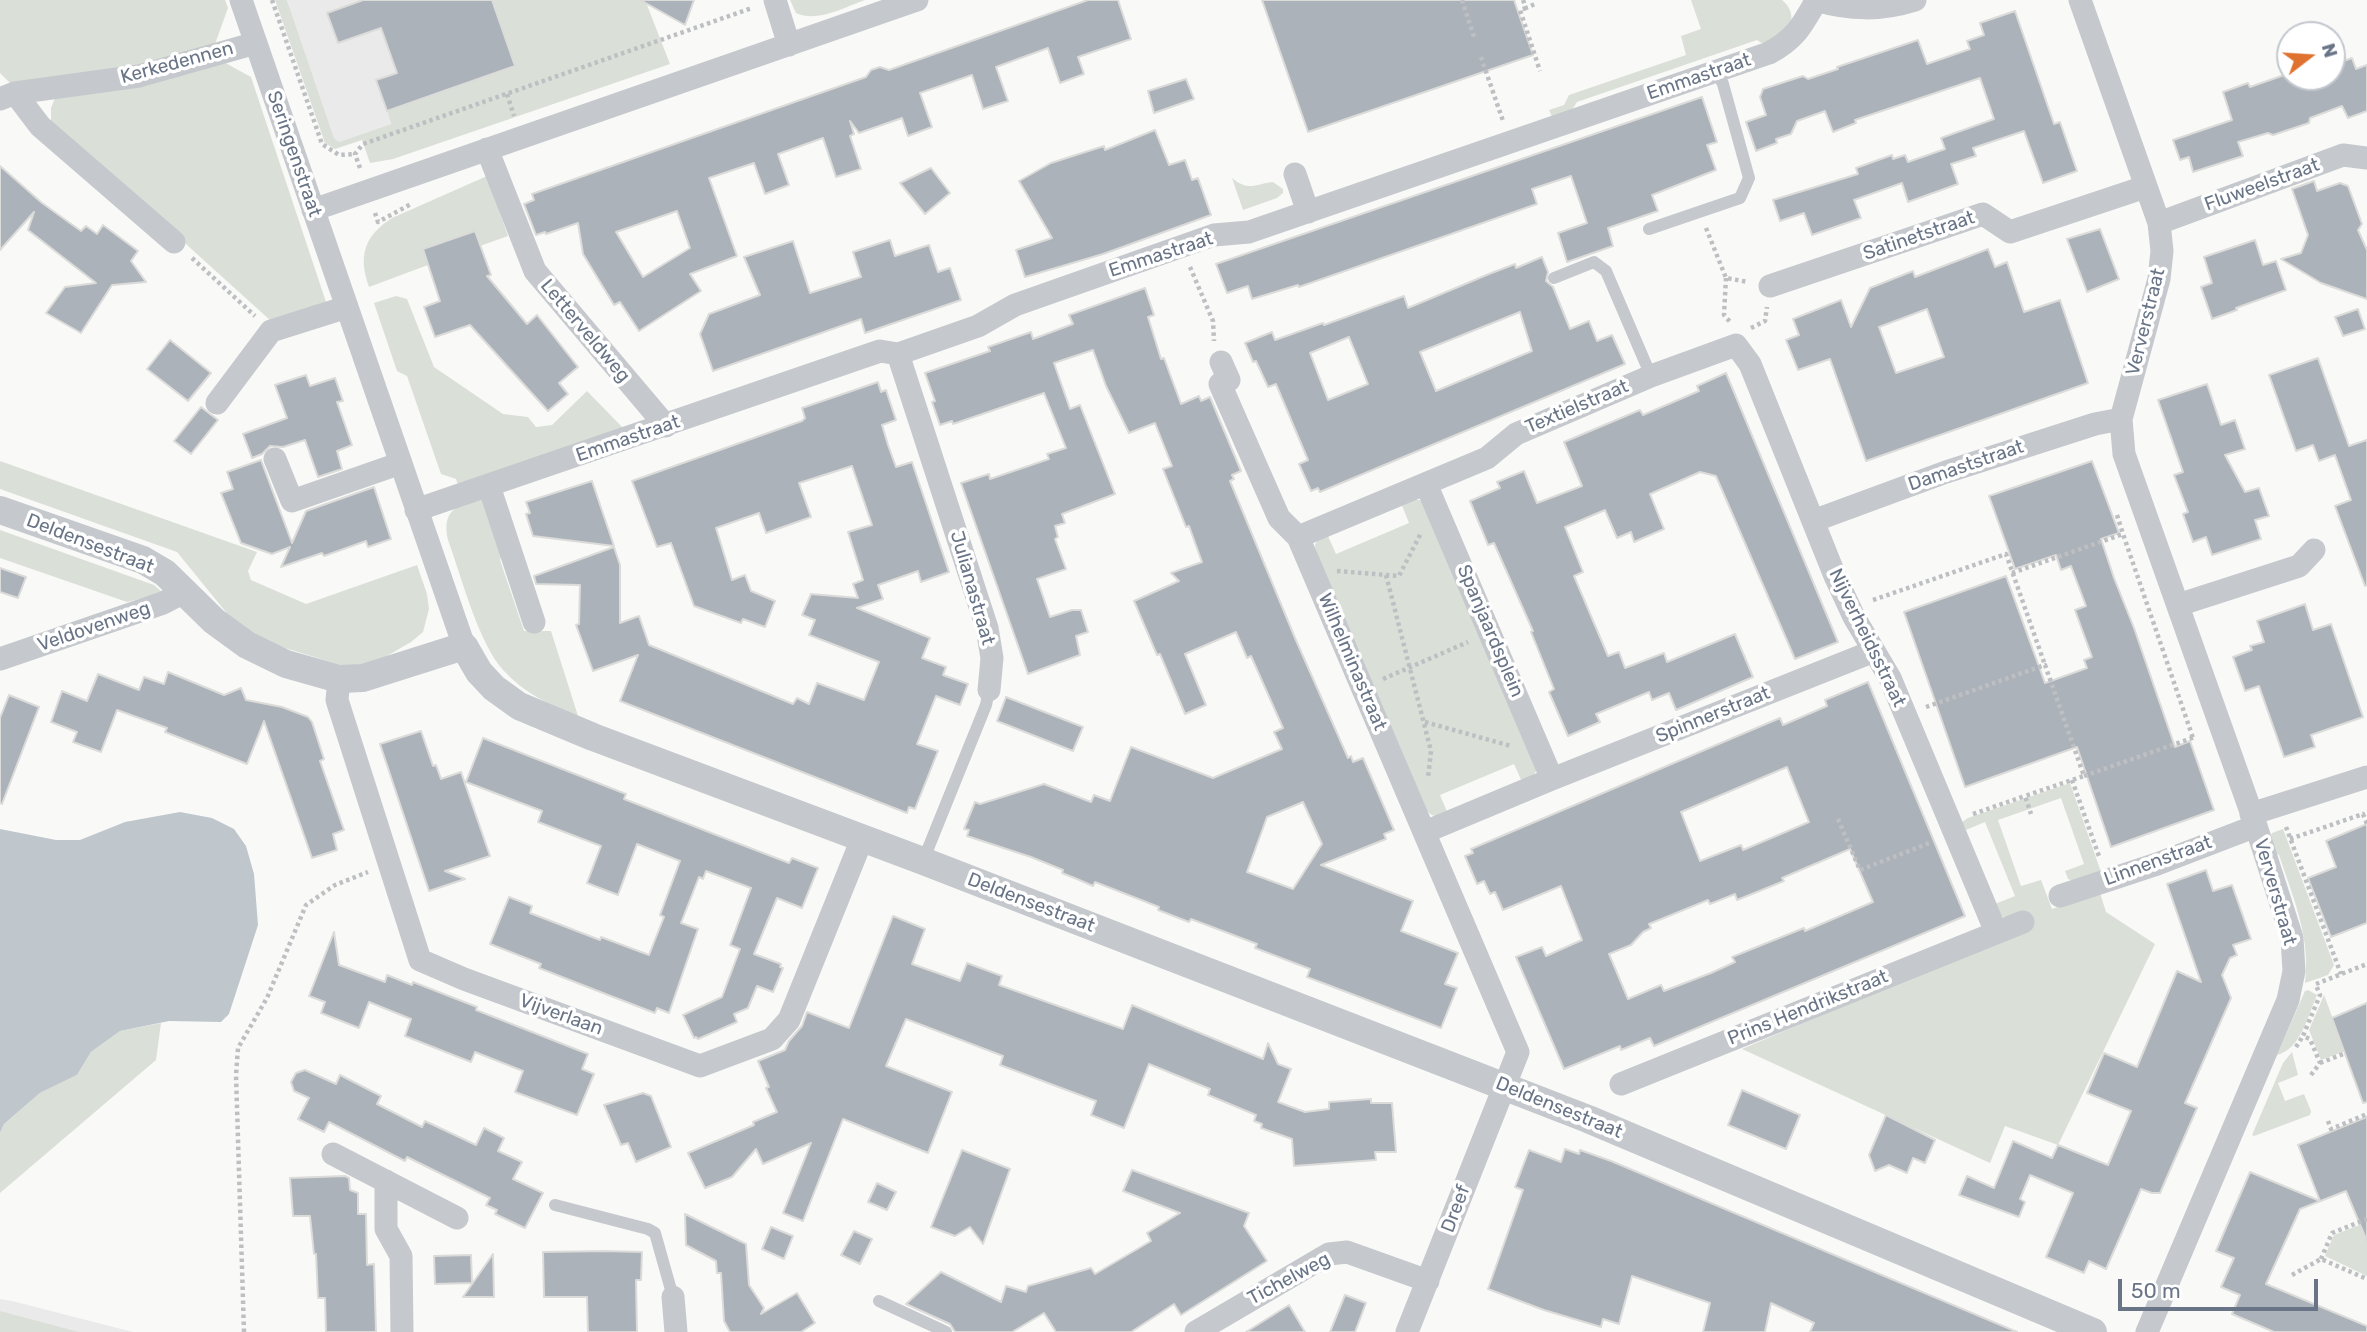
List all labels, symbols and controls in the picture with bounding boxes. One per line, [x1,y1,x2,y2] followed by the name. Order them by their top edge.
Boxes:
[2276,21,2346,91] north arrow
[118,37,236,89] street label: Kerkedennen
[2317,40,2343,60] text: N
[1644,49,1754,105] street label: Emmastraat
[262,88,326,220] street label: Seringenstraat
[2201,154,2323,216] street label: Fluweelstraat
[1860,206,1978,266] street label: Satinetstraat
[1106,227,1216,283] street label: Emmastraat
[2122,266,2170,378] street label: Ververstraat
[535,275,635,387] street label: Letterveldweg
[1522,375,1632,439] street label: Textielstraat
[573,411,683,467] street label: Emmastraat
[1905,436,2027,496] street label: Damaststraat
[23,509,157,579] street label: Deldensestraat
[945,528,999,648] street label: Julianastraat
[1452,561,1528,701] street label: Spanjaardsplein
[1824,565,1910,711] street label: Nijverheidsstraat
[1313,590,1391,734] street label: Wilhelminastraat
[35,597,153,657] street label: Veldovenweg
[1653,682,1773,748] street label: Spinnerstraat
[2101,831,2215,891] street label: Linnenstraat
[2249,836,2301,948] street label: Ververstraat
[964,868,1098,938] street label: Deldensestraat
[1725,965,1891,1051] street label: Prins Hendrikstraat
[516,989,606,1041] street label: Vijverlaan
[1492,1072,1626,1144] street label: Deldensestraat
[1437,1182,1475,1236] street label: Dreef
[1244,1248,1334,1310] street label: Tichelweg
[2122,1266,2322,1310] scale bar
[2131,1278,2181,1303] text: 50 m

